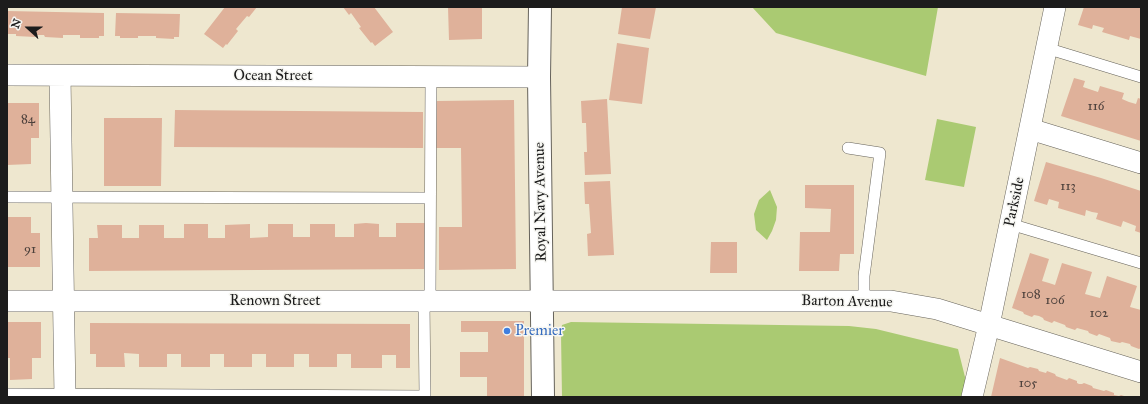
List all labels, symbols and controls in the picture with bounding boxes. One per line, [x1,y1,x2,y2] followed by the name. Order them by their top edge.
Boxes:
[8,8,48,48] north arrow
[9,17,24,30] text: N
[234,67,312,85] street label: Ocean Street
[1088,99,1104,115] house number: 116
[21,112,35,128] house number: 84
[531,142,551,262] street label: Royal Navy Avenue
[1001,175,1029,229] street label: Parkside
[1060,179,1076,195] house number: 113
[24,242,36,258] house number: 91
[1021,287,1041,303] house number: 108
[230,292,320,310] street label: Renown Street
[801,292,893,312] street label: Barton Avenue
[1045,293,1065,309] house number: 106
[1089,306,1109,322] house number: 102
[515,322,564,340] place label: Premier
[502,326,512,336] marker: Premier
[1019,376,1037,392] house number: 105

